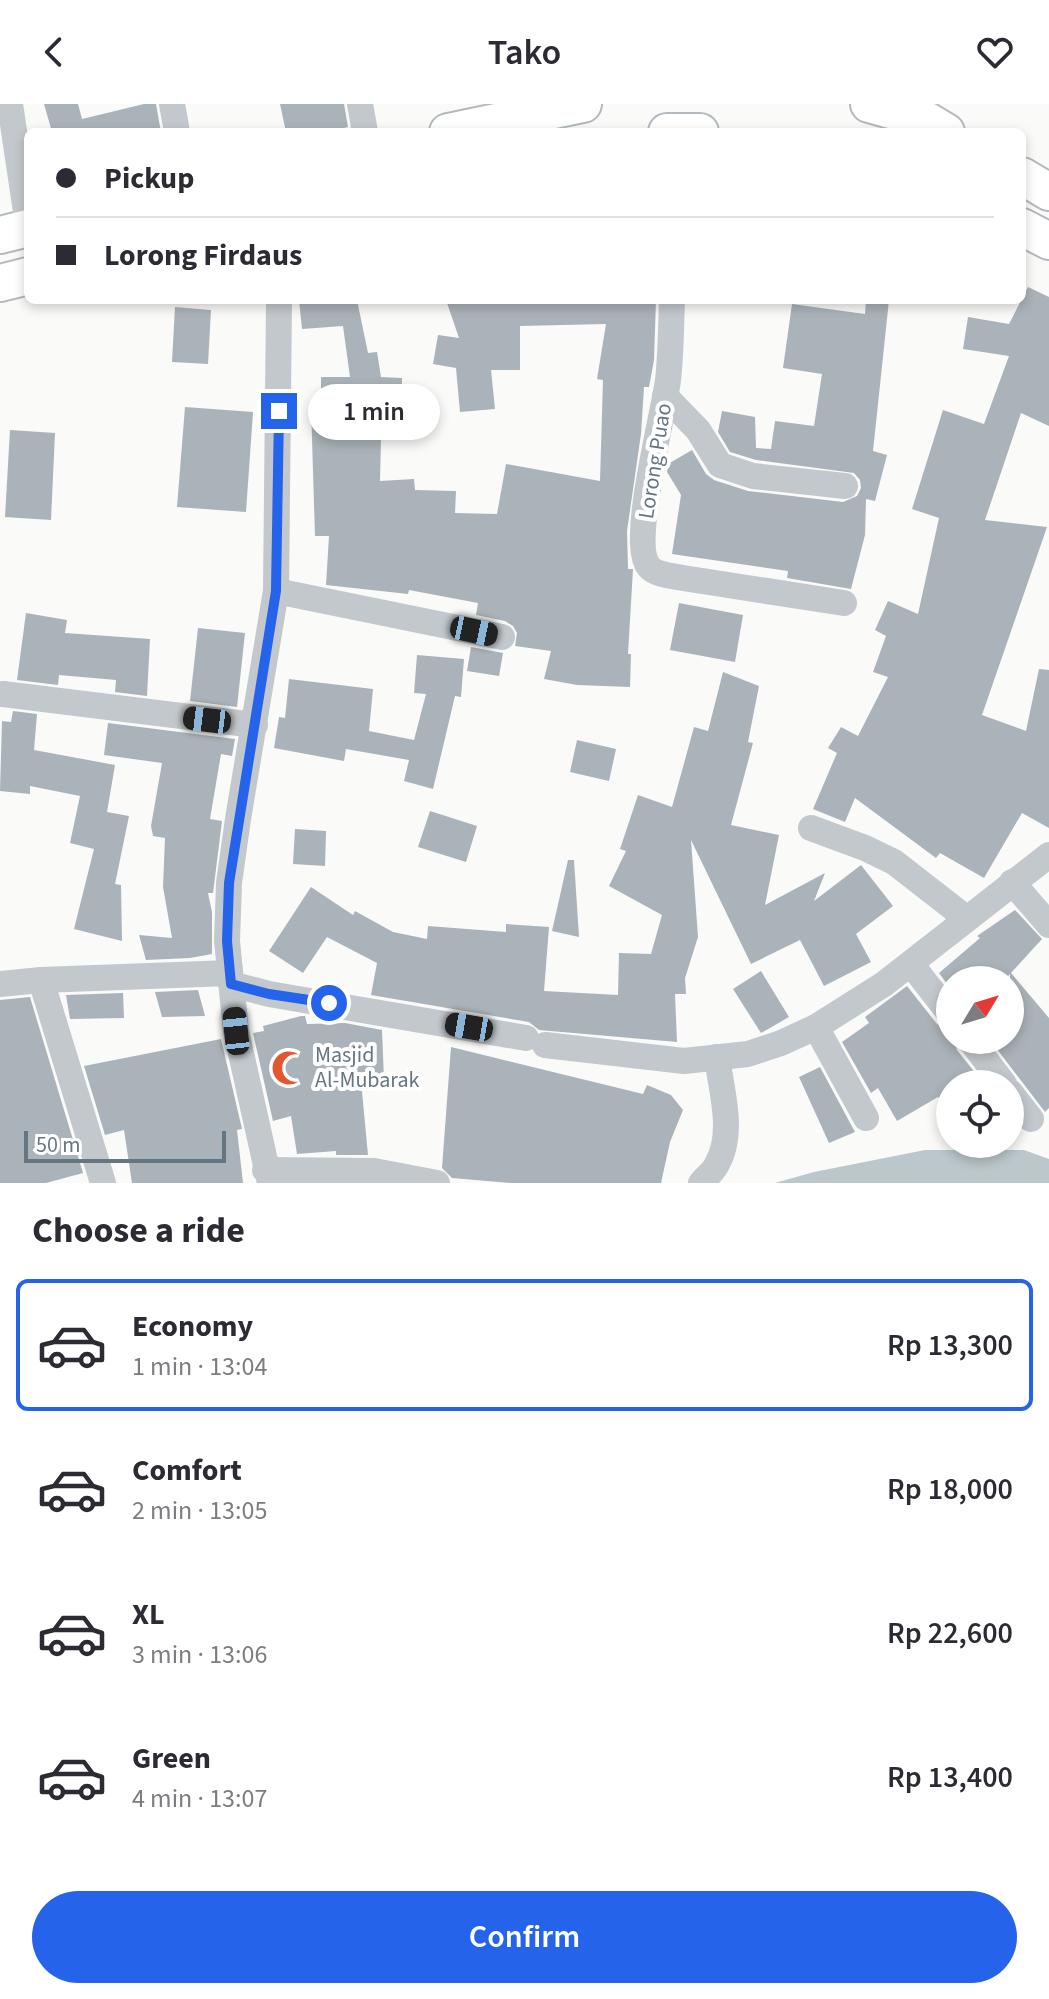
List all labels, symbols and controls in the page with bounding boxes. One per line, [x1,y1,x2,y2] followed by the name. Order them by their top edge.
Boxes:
[488,27,561,78] text: Tako
[32,30,76,74] icon: back
[973,30,1017,74] icon: heart
[104,157,194,200] text: Pickup
[104,234,302,277] text: Lorong Firdaus
[307,383,439,439] callout: 1 min
[261,393,297,429] route end
[343,393,405,430] text: 1 min
[630,401,680,521] street label: Lorong Puao
[448,614,500,648] car
[182,705,232,735] car
[936,966,1024,1054] north arrow
[936,966,1024,1158] map controls
[311,985,347,1021] route start
[222,1006,250,1056] car
[443,1011,495,1043] car
[315,1039,420,1096] place label: Masjid Al-Mubarak
[270,1049,308,1087] mosque icon: Masjid Al-Mubarak
[936,1070,1024,1158] button: locate
[24,1127,226,1163] scale bar
[36,1129,81,1161] text: 50 m
[32,1205,245,1256] text: Choose a ride
[132,1305,253,1348] text: Economy
[36,1309,108,1381] icon: car
[887,1324,1013,1367] text: Rp 13,300
[132,1348,267,1385] text: 1 min · 13:04
[132,1449,242,1492] text: Comfort
[36,1453,108,1525] icon: car
[887,1468,1013,1511] text: Rp 18,000
[132,1492,267,1529] text: 2 min · 13:05
[132,1593,165,1636] text: XL
[36,1597,108,1669] icon: car
[887,1612,1013,1655] text: Rp 22,600
[132,1636,267,1673] text: 3 min · 13:06
[132,1737,211,1780] text: Green
[36,1741,108,1813] icon: car
[887,1756,1013,1799] text: Rp 13,400
[132,1780,267,1817] text: 4 min · 13:07
[32,1891,1017,1983] button: Confirm

